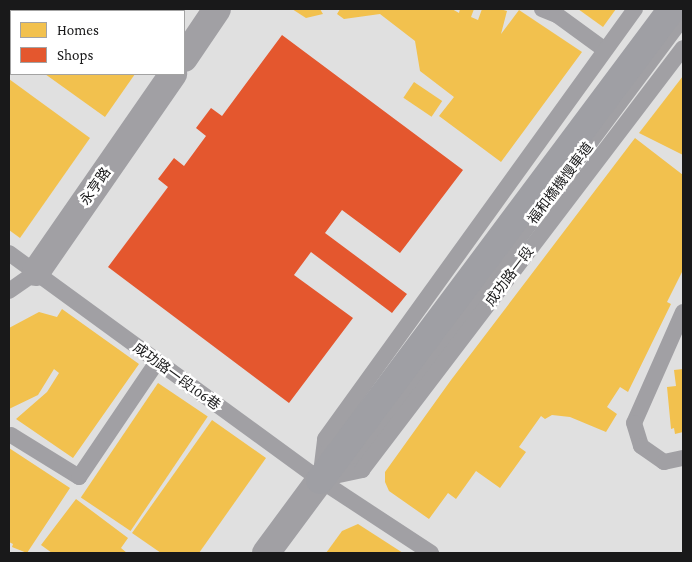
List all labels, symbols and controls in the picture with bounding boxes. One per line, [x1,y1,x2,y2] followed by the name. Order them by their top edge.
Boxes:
[10,10,185,75] legend
[57,22,99,38] text: Homes
[57,47,93,63] text: Shops
[524,139,596,227] street label: 福和橋機慢車道
[76,164,114,208] street label: 永亨路
[481,243,537,309] street label: 成功路一段
[130,339,224,413] street label: 成功路一段106巷

